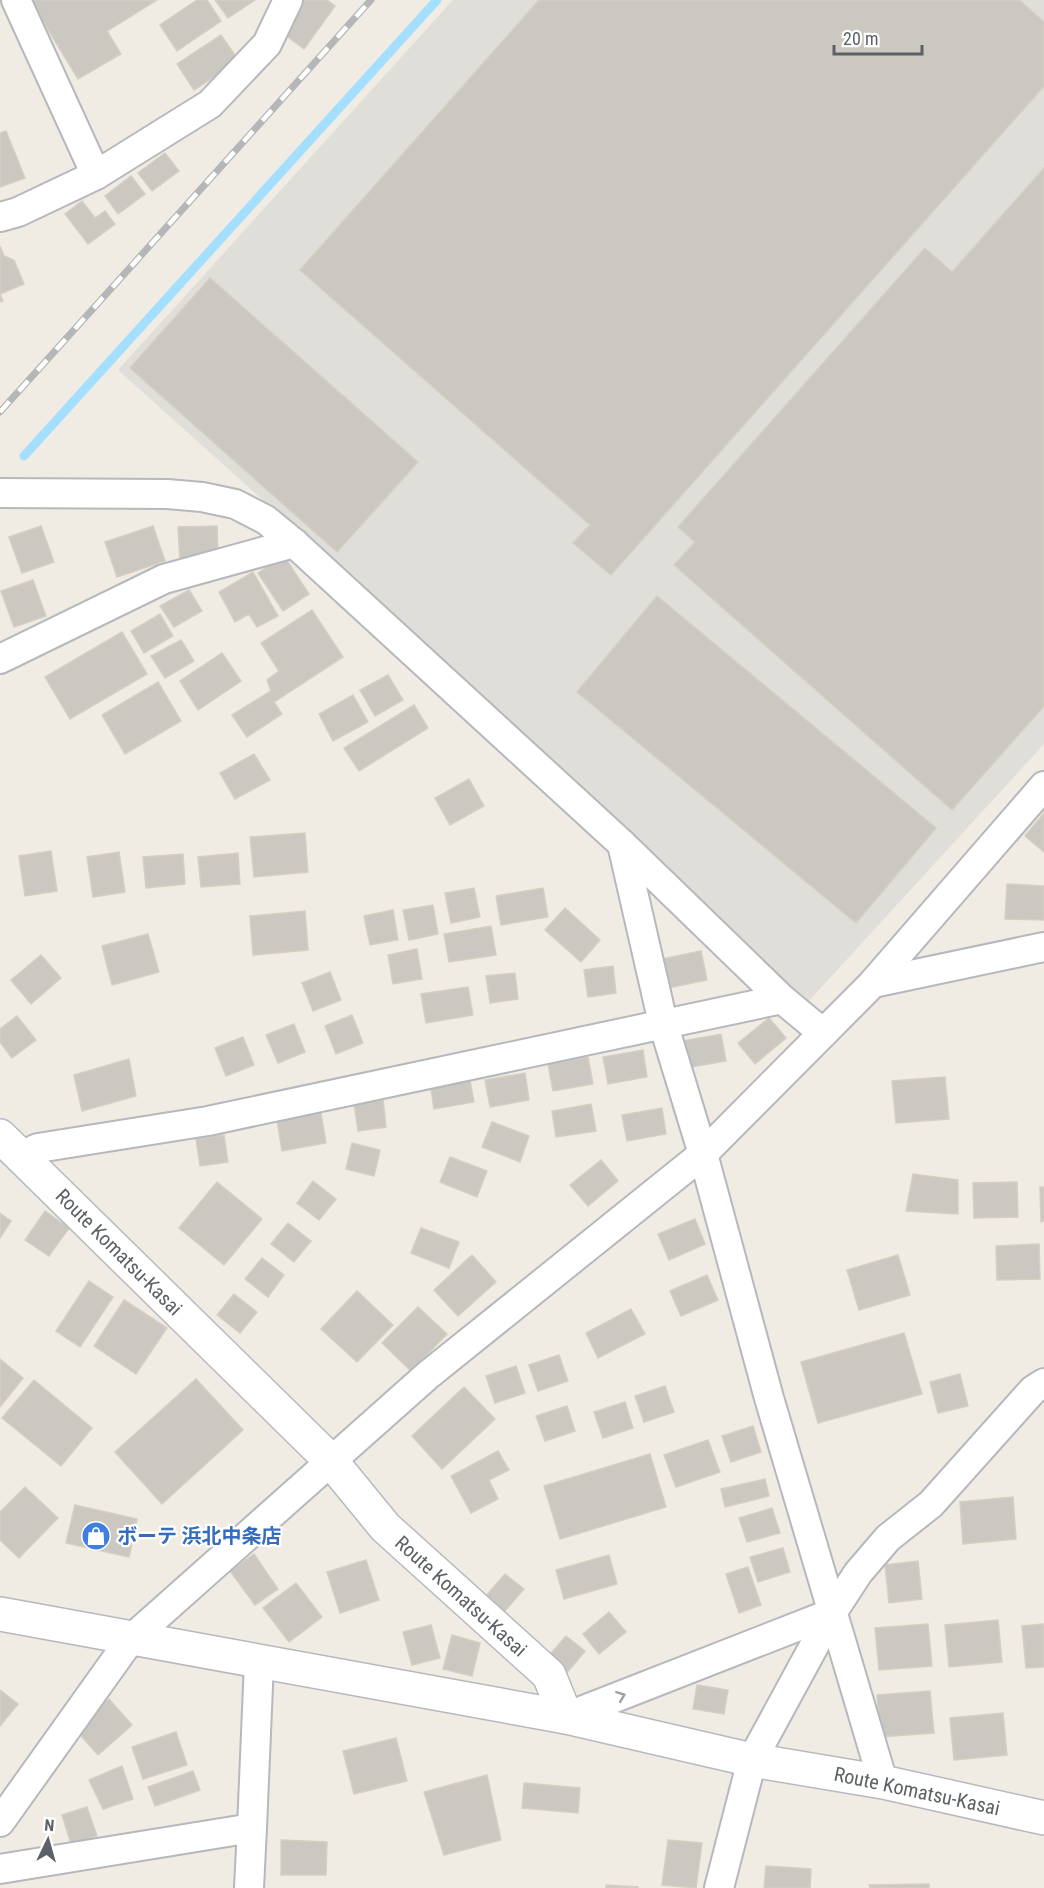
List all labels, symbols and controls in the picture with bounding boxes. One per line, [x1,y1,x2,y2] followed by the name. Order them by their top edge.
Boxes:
[834,18,922,56] scale bar
[843,28,878,49] text: 20 m
[51,1184,187,1320] street label: Route Komatsu-Kasai
[80,1520,112,1552] shop icon: ボーテ 浜北中条店
[117,1524,282,1548] place label: ボーテ 浜北中条店
[390,1531,532,1661] street label: Route Komatsu-Kasai
[614,1691,625,1703] one-way arrow
[832,1762,1002,1820] street label: Route Komatsu-Kasai
[18,1810,78,1870] north arrow
[44,1816,55,1835] text: N

